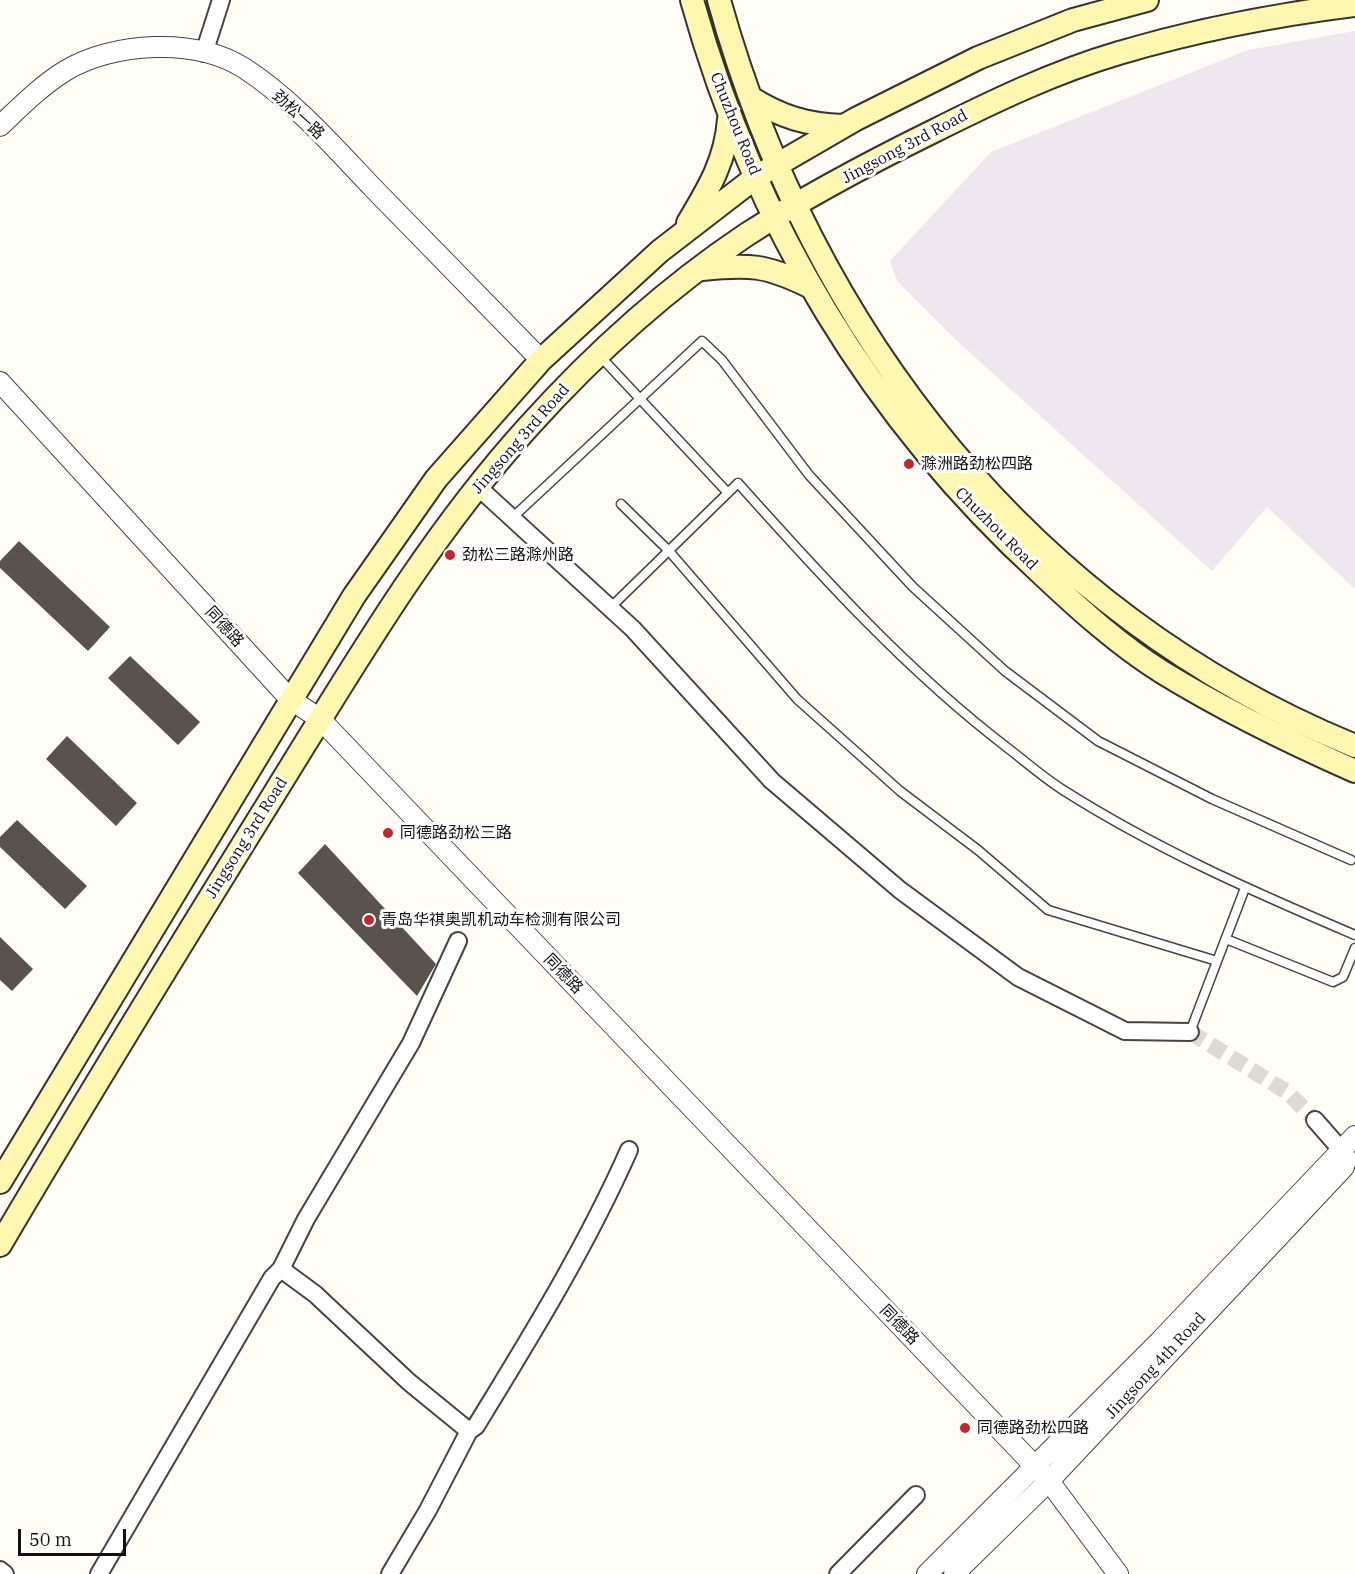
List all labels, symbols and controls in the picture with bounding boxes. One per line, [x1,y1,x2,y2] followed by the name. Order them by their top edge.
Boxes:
[706,70,764,178] street label: Chuzhou Road
[268,86,328,144] street label: 劲松一路
[839,106,971,188] street label: Jingsong 3rd Road
[468,380,574,498] street label: Jingsong 3rd Road
[921,454,1033,474] place label: 滁洲路劲松四路
[902,457,916,471] marker: 滁洲路劲松四路
[951,484,1041,574] street label: Chuzhou Road
[462,545,574,565] place label: 劲松三路滁州路
[443,548,457,562] marker: 劲松三路滁州路
[201,603,247,651] street label: 同德路
[202,774,292,902] street label: Jingsong 3rd Road
[400,823,512,843] place label: 同德路劲松三路
[381,826,395,840] marker: 同德路劲松三路
[381,910,621,930] place label: 青岛华祺奥凯机动车检测有限公司
[362,913,376,927] marker: 青岛华祺奥凯机动车检测有限公司
[539,950,587,998] street label: 同德路
[875,1301,923,1349] street label: 同德路
[1102,1309,1210,1423] street label: Jingsong 4th Road
[977,1418,1089,1438] place label: 同德路劲松四路
[958,1421,972,1435] marker: 同德路劲松四路
[21,1517,129,1555] scale bar
[29,1528,72,1551] text: 50 m

